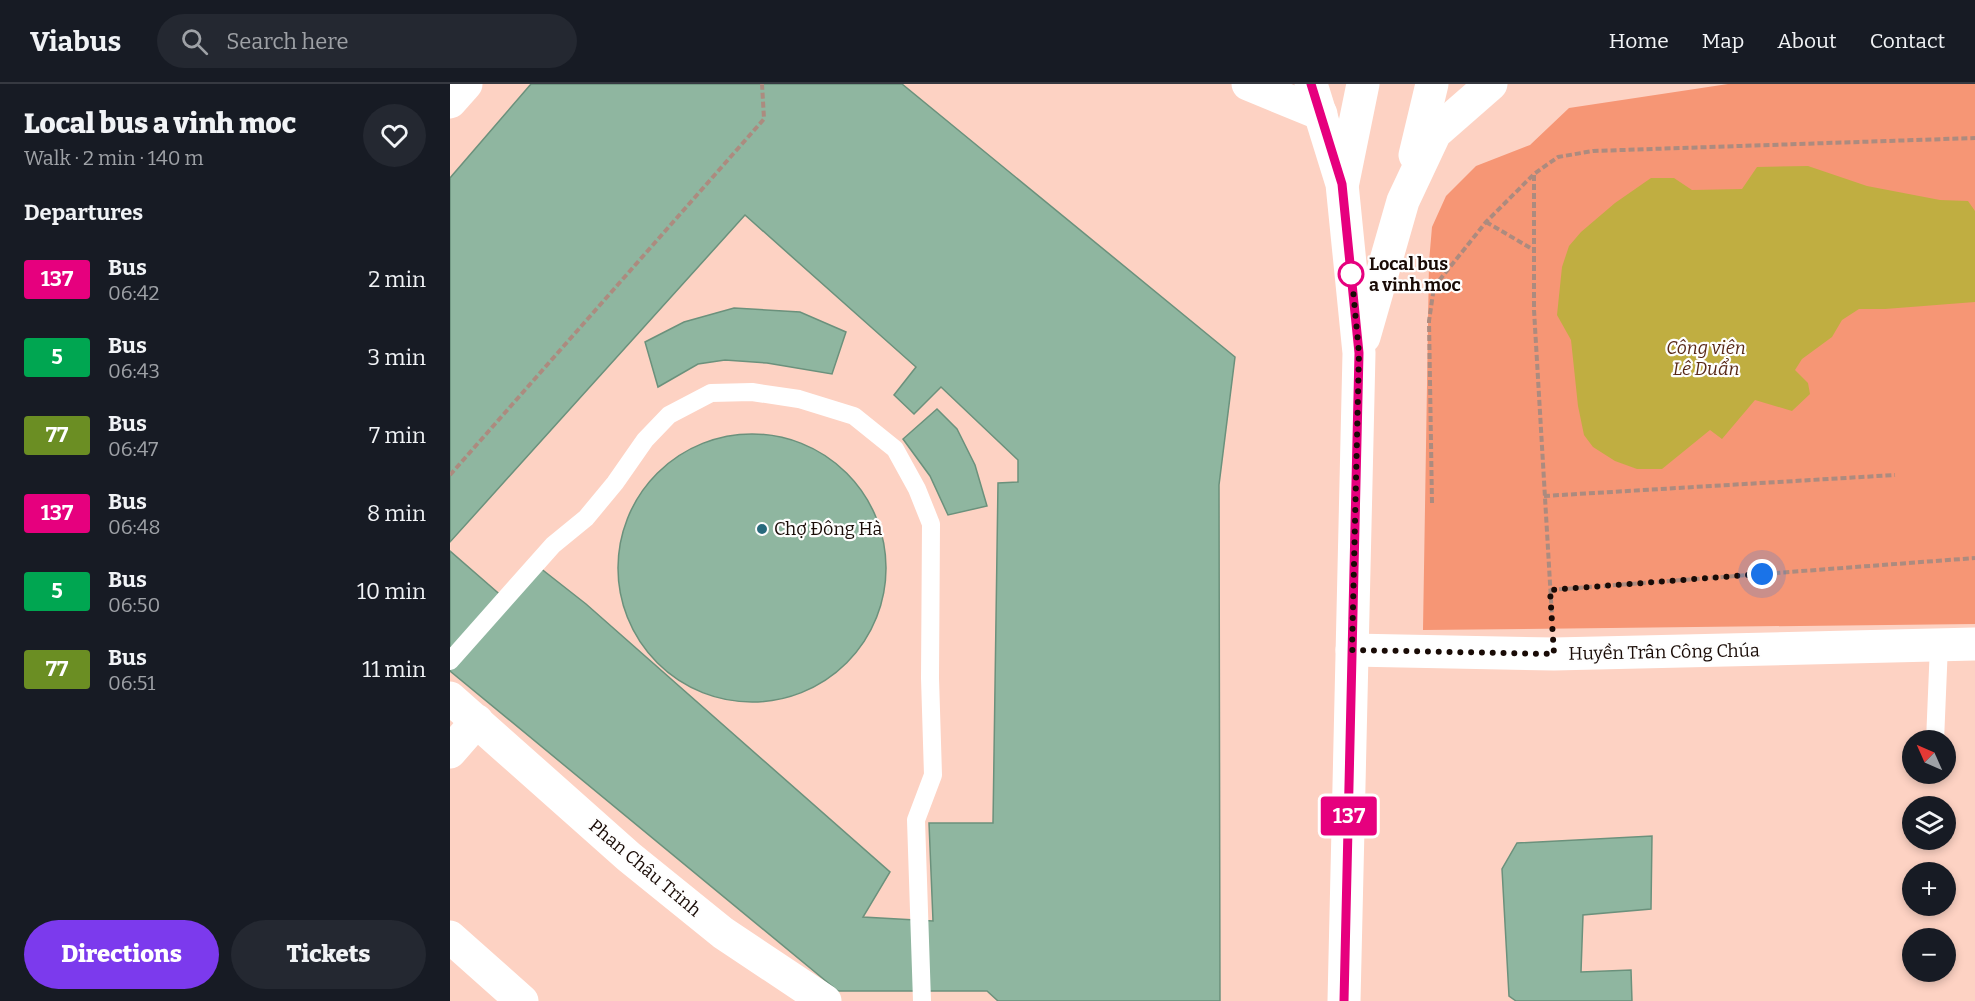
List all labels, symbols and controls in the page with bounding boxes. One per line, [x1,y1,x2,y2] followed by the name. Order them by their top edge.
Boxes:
[157,14,577,68] search box
[30,25,121,58] text: Viabus
[178,25,211,58] icon: search
[226,28,348,55] text: Search here
[1609,28,1669,54] text: Home
[1702,28,1744,54] text: Map
[1777,28,1837,54] text: About
[1870,28,1945,54] text: Contact
[363,104,426,167] button: heart
[24,107,296,140] text: Local bus a vinh moc
[24,146,204,170] text: Walk · 2 min · 140 m
[24,199,143,226] text: Departures
[1369,253,1461,296] place label: Local bus a vinh moc
[108,254,147,281] text: Bus
[1338,261,1364,287] marker: Local bus a vinh moc
[41,266,73,292] text: 137
[368,266,426,293] text: 2 min
[108,281,159,305] text: 06:42
[108,332,147,359] text: Bus
[1666,337,1746,380] park label: Công viên Lê Duẩn
[51,344,63,370] text: 5
[368,344,426,371] text: 3 min
[108,359,160,383] text: 06:43
[108,410,147,437] text: Bus
[46,422,68,448] text: 77
[369,422,426,449] text: 7 min
[108,437,158,461] text: 06:47
[108,488,147,515] text: Bus
[41,500,73,526] text: 137
[367,500,426,527] text: 8 min
[108,515,160,539] text: 06:48
[774,518,883,540] place label: Chợ Đông Hà
[755,522,769,536] marker: Chợ Đông Hà
[1747,559,1777,589] your location
[108,566,147,593] text: Bus
[51,578,63,604] text: 5
[357,578,426,605] text: 10 min
[108,593,160,617] text: 06:50
[1568,639,1760,665] street label: Huyền Trân Công Chúa
[108,644,147,671] text: Bus
[46,656,68,682] text: 77
[362,656,426,683] text: 11 min
[108,671,155,695] text: 06:51
[1902,730,1956,784] north arrow
[1902,730,1956,982] map controls
[1314,796,1384,836] line badge: 137
[1902,796,1956,850] button: layers
[1333,803,1365,829] text: 137
[585,815,705,921] street label: Phan Châu Trinh
[1902,862,1956,916] button: +
[24,920,219,989] button: Directions
[231,920,426,989] button: Tickets
[1902,928,1956,982] button: −

